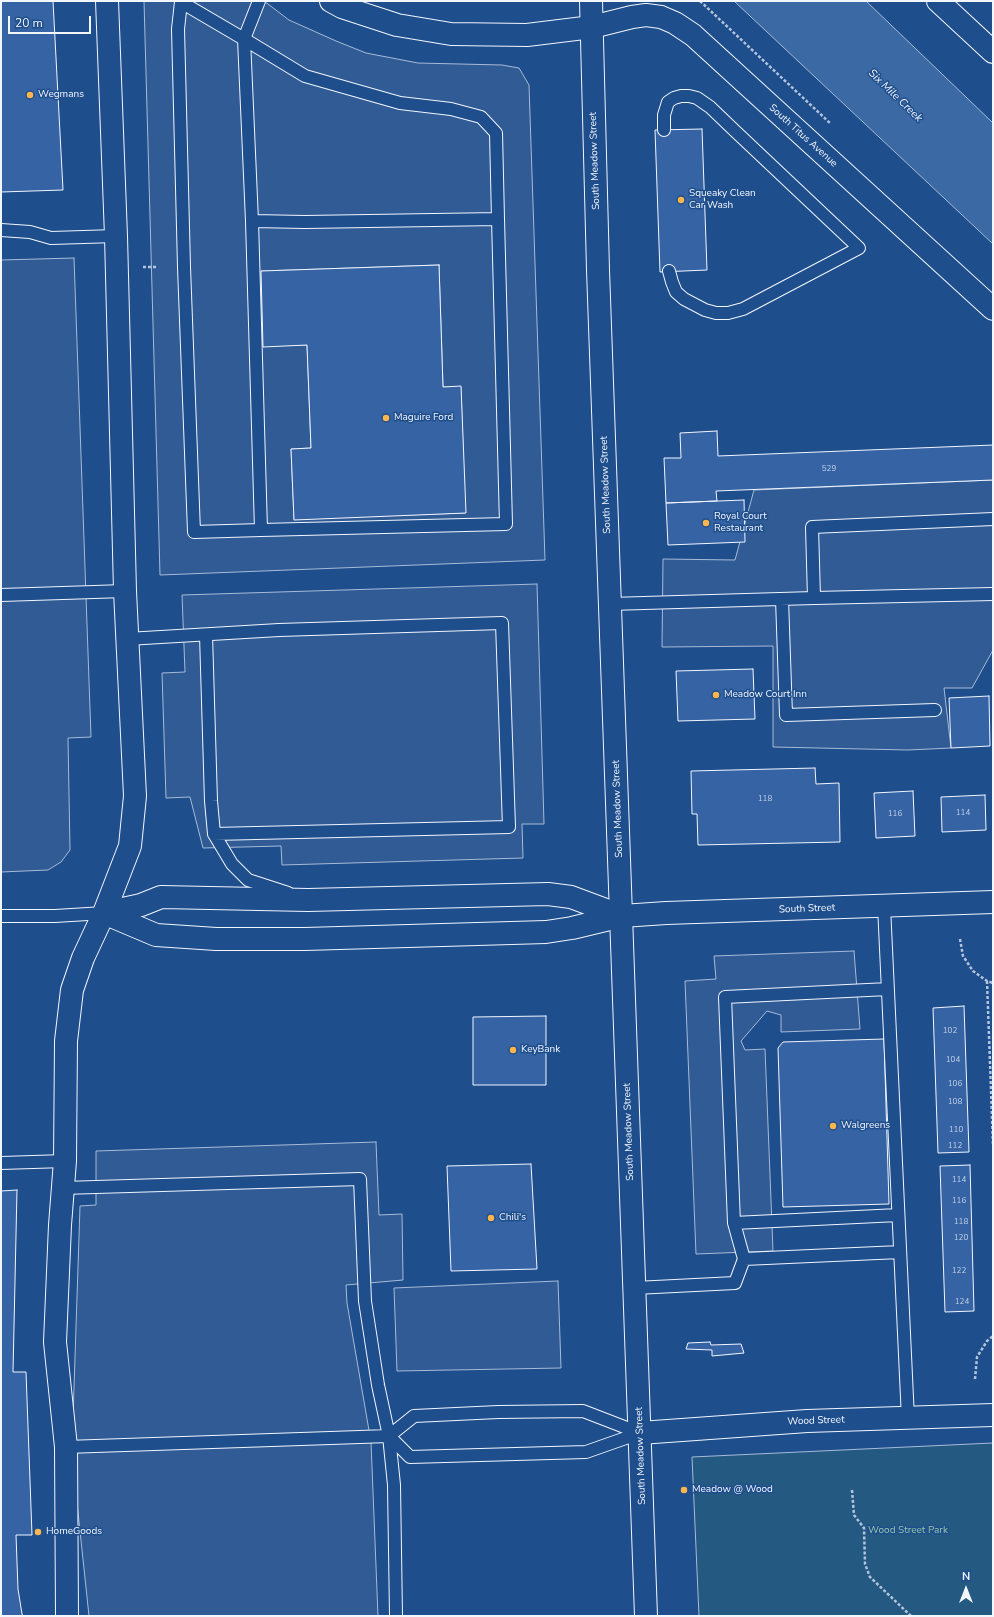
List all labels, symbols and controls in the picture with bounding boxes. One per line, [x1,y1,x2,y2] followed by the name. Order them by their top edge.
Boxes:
[10,8,93,34] scale bar
[15,15,43,31] text: 20 m
[865,67,925,125] water label: Six Mile Creek
[38,89,84,101] place label: Wegmans
[25,90,35,100] marker: Wegmans
[766,102,840,170] street label: South Titus Avenue
[587,112,603,210] street label: South Meadow Street
[689,188,756,212] place label: Squeaky Clean Car Wash
[676,195,686,205] marker: Squeaky Clean Car Wash
[394,412,453,424] place label: Maguire Ford
[381,413,391,423] marker: Maguire Ford
[598,436,614,534] street label: South Meadow Street
[822,464,836,474] house number: 529
[714,511,767,534] place label: Royal Court Restaurant
[701,518,711,528] marker: Royal Court Restaurant
[724,689,807,701] place label: Meadow Court Inn
[711,690,721,700] marker: Meadow Court Inn
[610,760,626,858] street label: South Meadow Street
[758,794,772,804] house number: 118
[956,808,970,818] house number: 114
[888,809,902,819] house number: 116
[779,902,835,916] street label: South Street
[943,1026,957,1036] house number: 102
[521,1044,560,1056] place label: KeyBank
[508,1045,518,1055] marker: KeyBank
[946,1055,960,1065] house number: 104
[948,1079,962,1089] house number: 106
[621,1083,637,1181] street label: South Meadow Street
[948,1097,962,1107] house number: 108
[841,1120,890,1132] place label: Walgreens
[828,1121,838,1131] marker: Walgreens
[949,1125,963,1135] house number: 110
[948,1141,962,1151] house number: 112
[952,1175,966,1185] house number: 114
[952,1196,966,1206] house number: 116
[499,1212,526,1224] place label: Chili's
[486,1213,496,1223] marker: Chili's
[954,1217,968,1227] house number: 118
[954,1233,968,1243] house number: 120
[952,1266,966,1276] house number: 122
[955,1297,969,1307] house number: 124
[633,1407,649,1505] street label: South Meadow Street
[787,1414,845,1428] street label: Wood Street
[692,1484,773,1496] place label: Meadow @ Wood
[679,1485,689,1495] marker: Meadow @ Wood
[868,1525,948,1537] park label: Wood Street Park
[46,1526,102,1538] place label: HomeGoods
[33,1527,43,1537] marker: HomeGoods
[946,1569,986,1609] north arrow
[962,1569,970,1584] text: N

